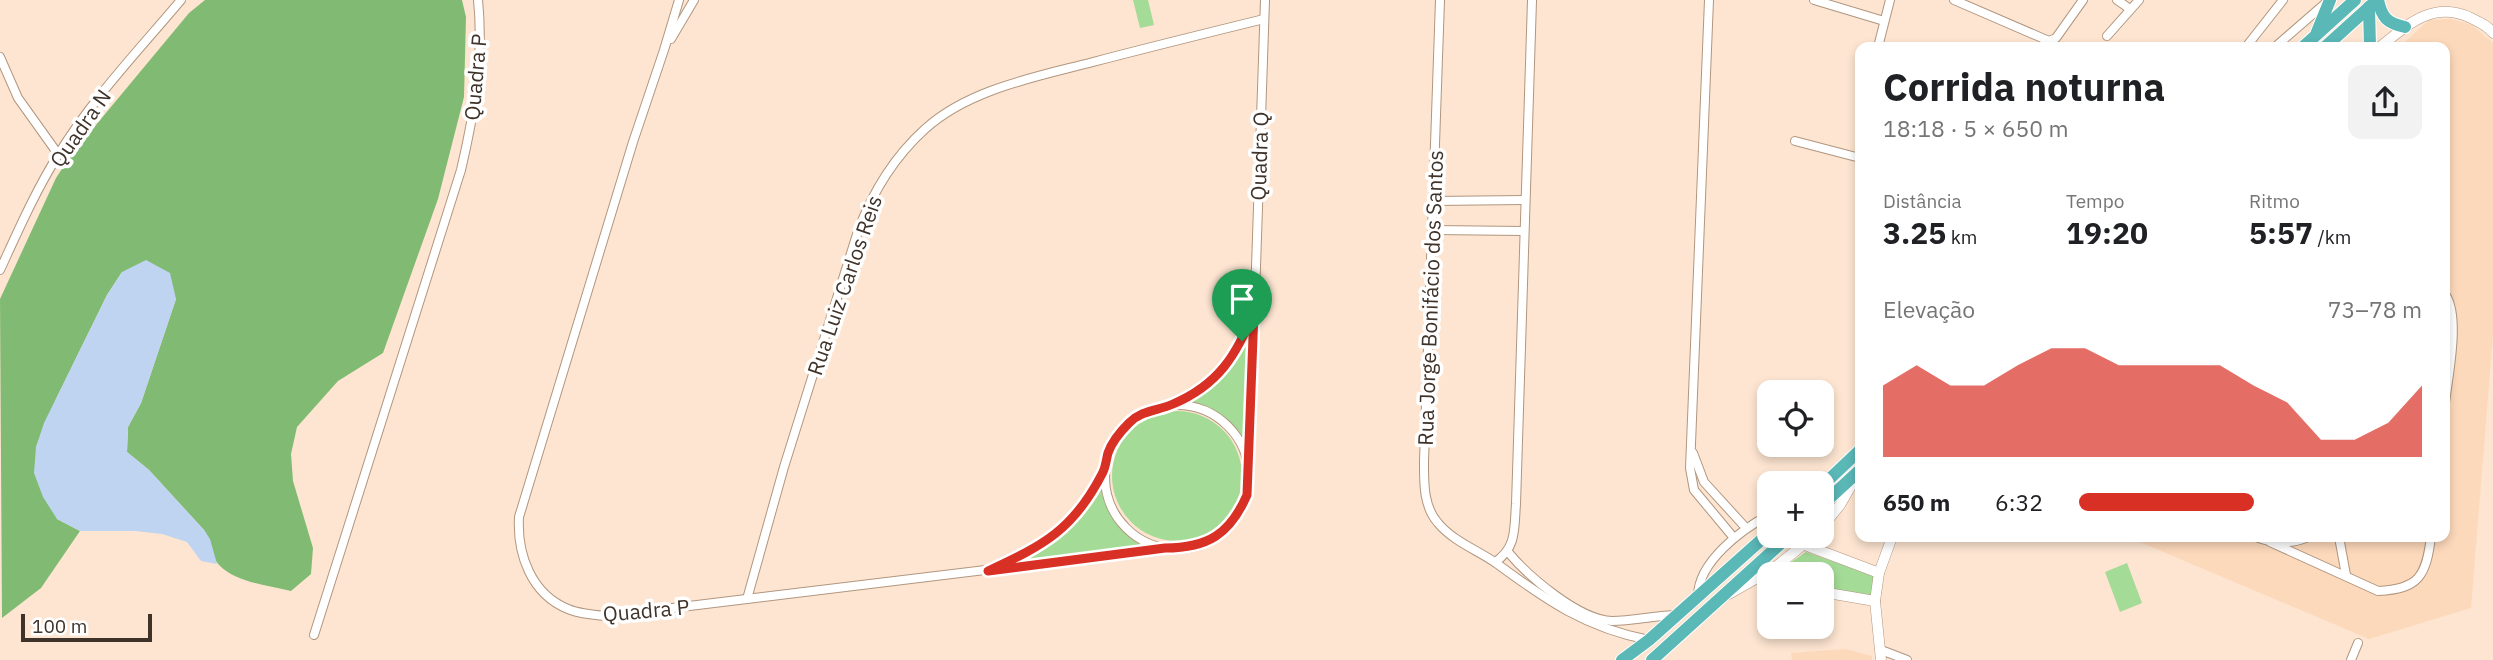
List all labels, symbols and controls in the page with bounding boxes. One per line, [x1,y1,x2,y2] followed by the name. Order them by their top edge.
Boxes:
[457,33,493,121] street label: Quadra P
[1883,62,2165,111] text: Corrida noturna
[2348,65,2422,139] button: share
[43,84,117,172] street label: Quadra N
[1243,111,1275,201] street label: Quadra Q
[1883,113,2069,143] text: 18:18 · 5 × 650 m
[1411,150,1449,446] street label: Rua Jorge Bonifácio dos Santos
[1883,189,1962,213] text: Distância
[2066,189,2124,213] text: Tempo
[2249,189,2300,213] text: Ritmo
[800,191,888,379] street label: Rua Luiz Carlos Reis
[1883,213,1946,252] text: 3.25
[2066,213,2148,252] text: 19:20
[2249,213,2313,252] text: 5:57
[1946,225,1977,249] text: km
[2313,225,2351,249] text: /km
[1212,269,1272,341] pin
[1223,280,1261,318] icon: arrive
[1883,294,1975,324] text: Elevação
[2328,294,2422,324] text: 73–78 m
[1757,380,1834,639] map controls
[1757,380,1834,457] button: locate
[1757,471,1834,548] button: +
[1883,487,1950,517] text: 650 m
[1995,487,2043,517] text: 6:32
[1757,562,1834,639] button: −
[602,592,690,628] street label: Quadra P
[21,611,152,643] scale bar
[32,614,87,638] text: 100 m

